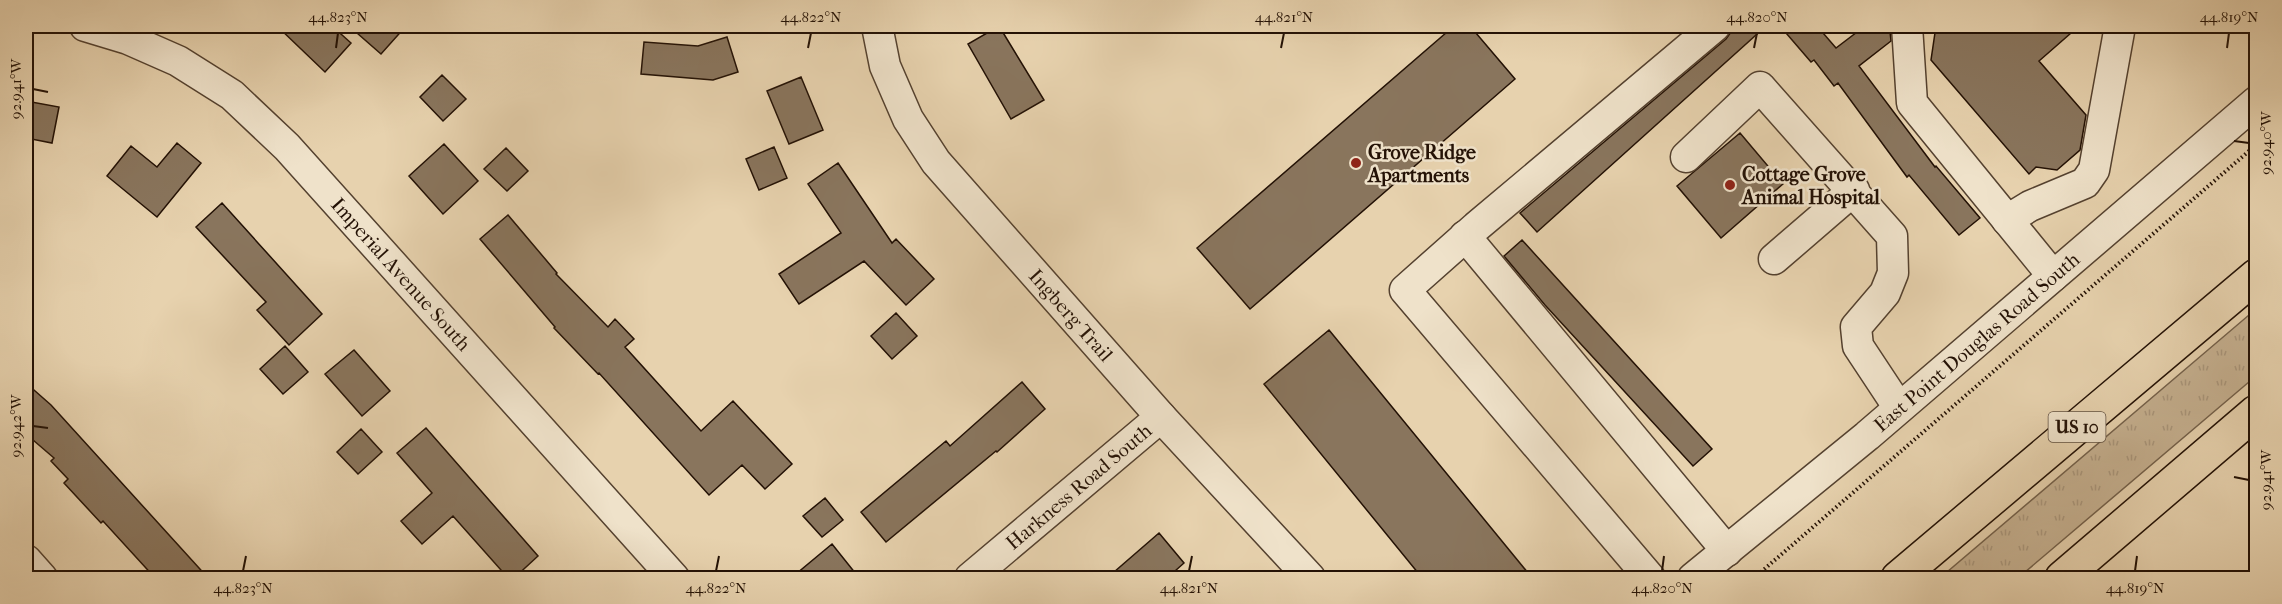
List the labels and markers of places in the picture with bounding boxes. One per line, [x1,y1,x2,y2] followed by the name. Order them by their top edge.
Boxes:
[1366,141,1476,187] place label: Grove Ridge Apartments
[1349,156,1363,170] marker: Grove Ridge Apartments
[1740,163,1880,209] place label: Cottage Grove Animal Hospital
[1723,178,1737,192] marker: Cottage Grove Animal Hospital

